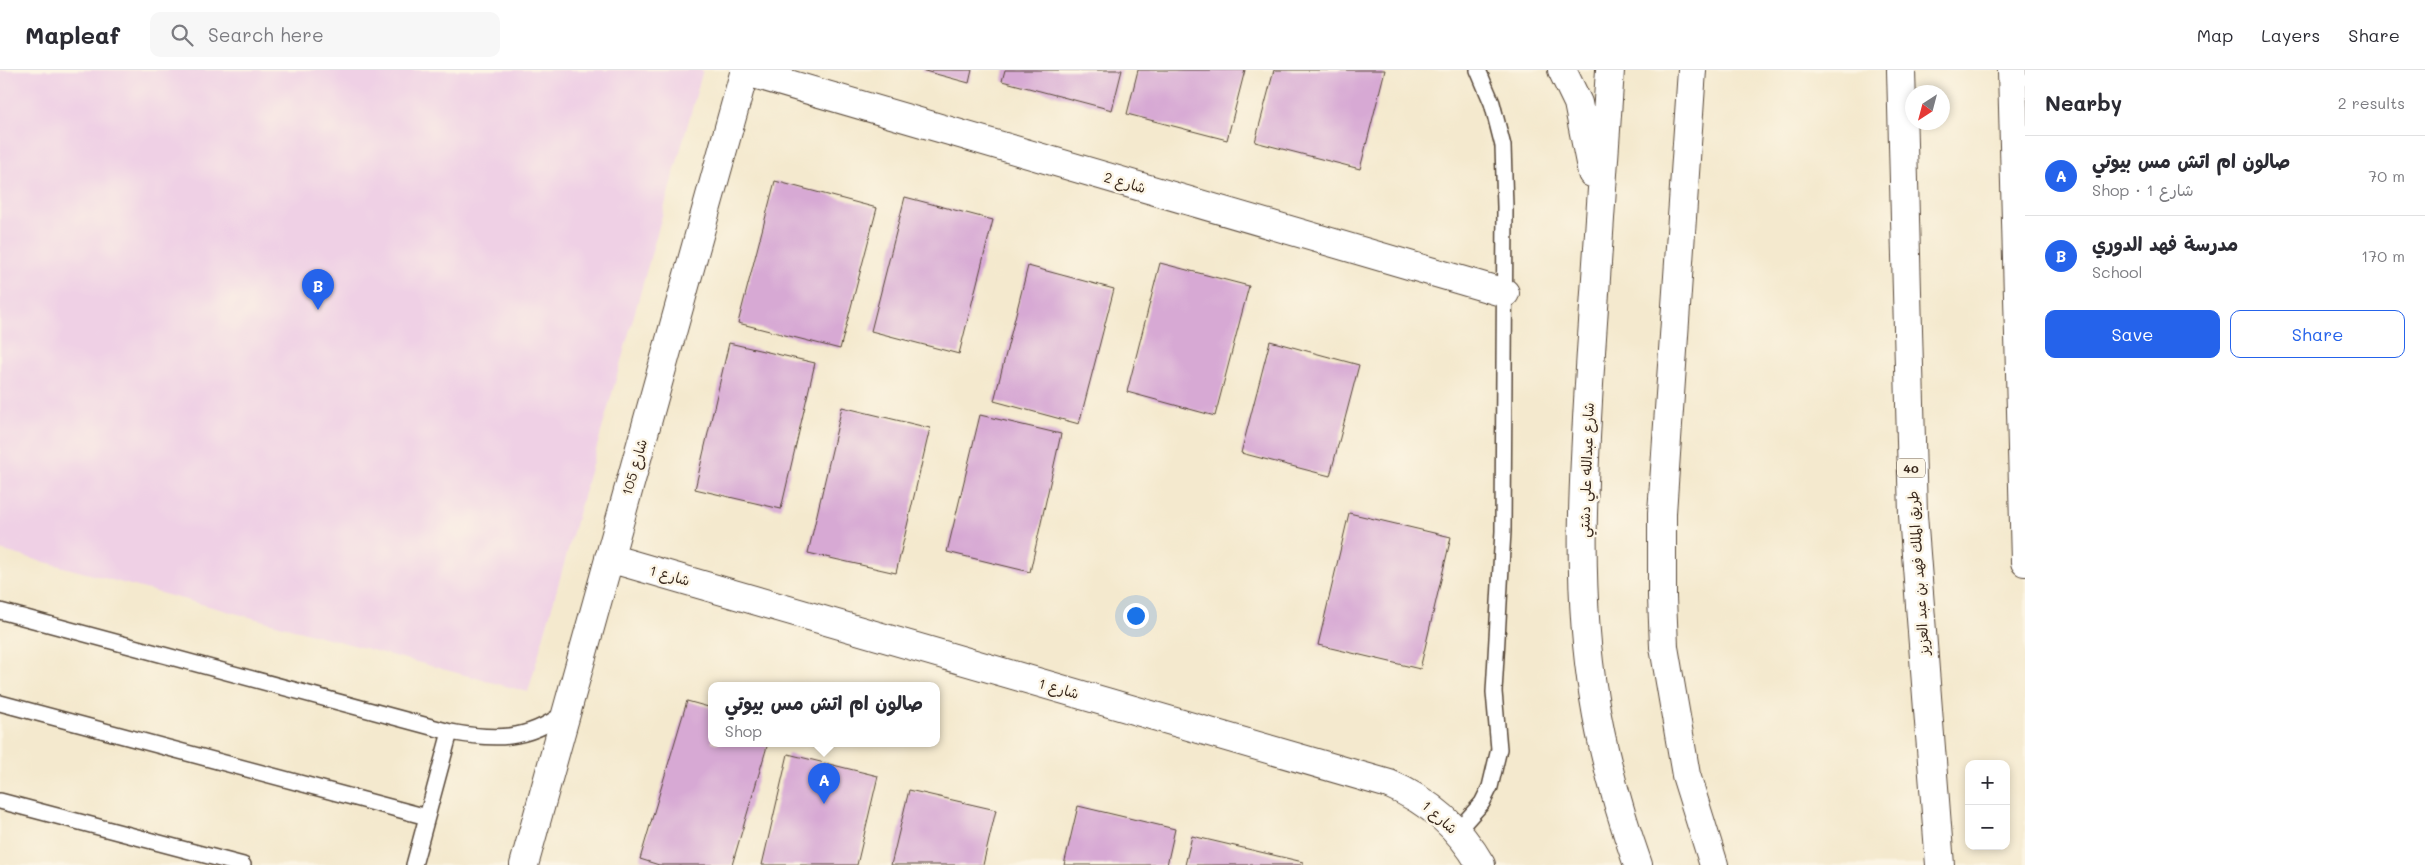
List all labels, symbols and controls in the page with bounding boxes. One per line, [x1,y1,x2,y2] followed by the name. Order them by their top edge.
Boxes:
[150,12,500,57] search box
[25,19,120,50] text: Mapleaf
[168,21,196,49] icon: search
[208,22,324,47] text: Search here
[2197,23,2233,47] text: Map
[2261,23,2320,47] text: Layers
[2348,23,2400,47] text: Share
[1905,85,1950,130] north arrow
[2045,89,2122,116] text: Nearby
[2338,92,2405,113] text: 2 results
[2092,148,2290,173] text: صالون ام اتش مس بيوتي
[2055,165,2067,186] text: A
[2368,165,2405,186] text: 70 m
[1102,167,1148,198] street label: شارع 2
[2092,179,2194,200] text: Shop · شارع 1
[2092,231,2238,256] text: مدرسة فهد الدوري
[2056,245,2066,266] text: B
[2361,245,2405,266] text: 170 m
[2092,261,2142,282] text: School
[302,269,334,310] pin: B
[2045,310,2220,358] button: Save
[2230,310,2405,358] button: Share
[1574,402,1602,538] street label: شارع عبدالله علي دشتي
[617,437,652,498] street label: شارع 105
[1897,458,1925,478] road number: 40
[1903,490,1933,657] street label: طريق الملك فهد بن عبد العزيز
[647,560,692,591] street label: شارع 1
[1123,603,1149,629] your location
[1036,673,1081,704] street label: شارع 1
[708,682,940,747] popup
[725,690,923,715] text: صالون ام اتش مس بيوتي
[725,720,762,741] text: Shop
[1965,760,2010,850] map controls
[1965,760,2010,805] button: +
[808,763,840,804] pin: A
[1418,796,1462,839] street label: شارع 1
[1965,805,2010,850] button: −

